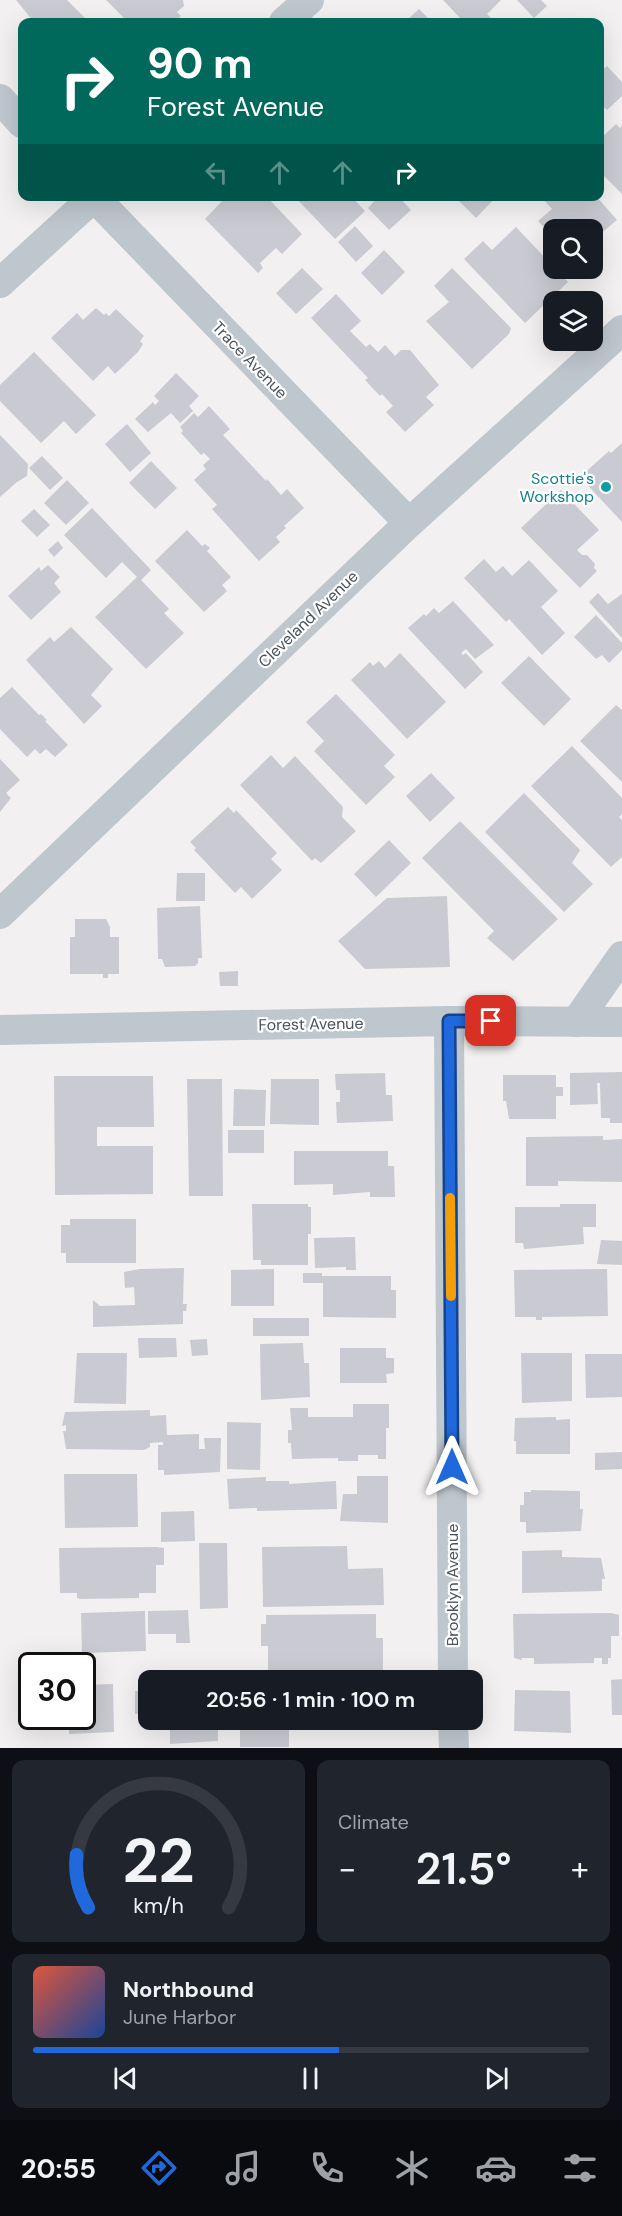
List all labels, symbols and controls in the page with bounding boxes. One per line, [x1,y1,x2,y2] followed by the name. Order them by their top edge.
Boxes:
[147,36,253,91] text: 90 m
[48,42,126,120] icon: right
[147,89,324,124] text: Forest Avenue
[200,156,233,189] icon: left
[263,156,296,189] icon: ahead
[326,156,359,189] icon: ahead
[389,156,422,189] icon: right
[543,219,603,351] map controls
[543,219,603,279] button: search
[543,291,603,351] button: layers
[208,317,292,403] street label: Trace Avenue
[520,468,594,507] place label: Scottie's Workshop
[599,480,613,494] marker: Scottie's Workshop
[254,566,362,672] street label: Cleveland Avenue
[465,995,516,1046] pin
[474,1004,507,1037] icon: arrive
[258,1013,364,1035] street label: Forest Avenue
[420,1435,484,1499] position arrow
[442,1524,463,1646] street label: Brooklyn Avenue
[18,1652,96,1730] speed limit sign: 30
[206,1685,415,1714] text: 20:56 · 1 min · 100 m
[338,1809,409,1835] text: Climate
[122,1820,194,1901] text: 22
[415,1839,512,1898] text: 21.5°
[338,1847,356,1890] text: −
[571,1847,589,1890] text: +
[133,1892,184,1920] text: km/h
[123,1975,254,2004] text: Northbound
[123,2004,236,2030] text: June Harbor
[109,2062,142,2095] icon: previous
[294,2062,327,2095] icon: pause
[480,2062,513,2095] icon: next
[138,2147,180,2189] icon: directions
[222,2147,264,2189] icon: music
[306,2147,348,2189] icon: phone
[391,2147,433,2189] icon: climate
[475,2147,517,2189] icon: car
[559,2147,601,2189] icon: filters
[21,2151,96,2186] text: 20:55

